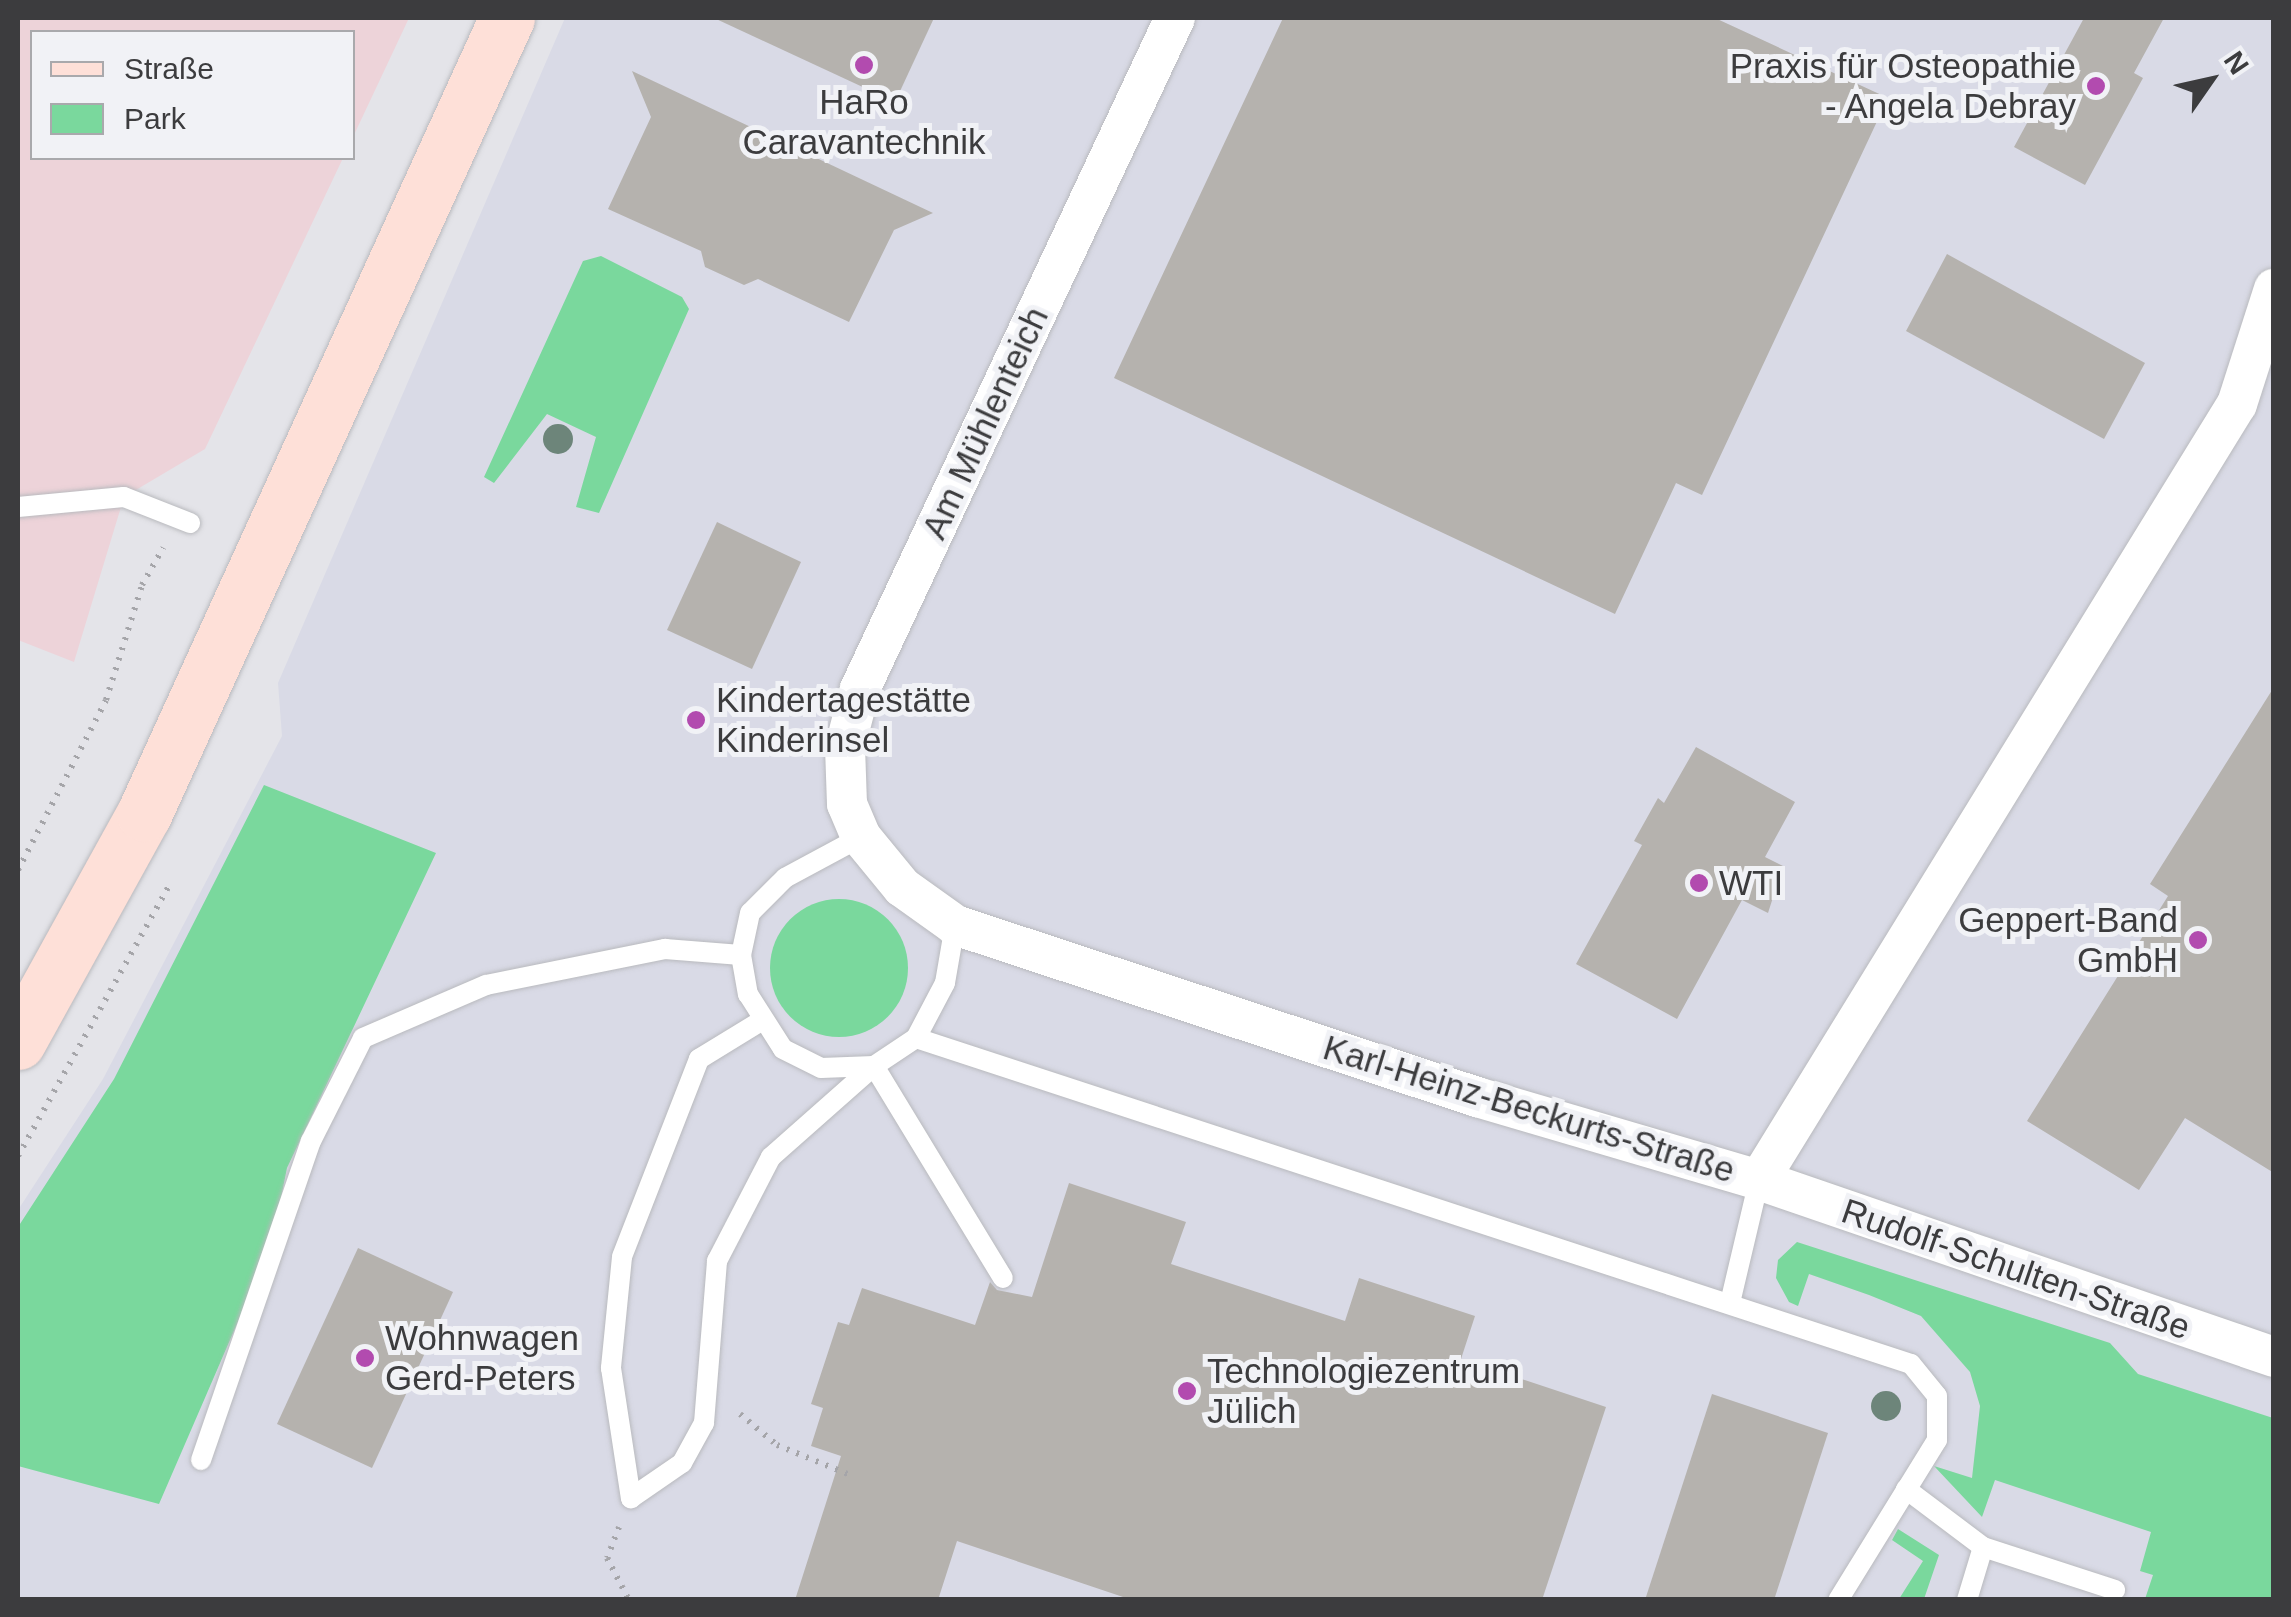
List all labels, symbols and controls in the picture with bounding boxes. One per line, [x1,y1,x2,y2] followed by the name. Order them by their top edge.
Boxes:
[30,30,355,160] legend
[2161,30,2261,130] north arrow
[1730,45,2076,127] place label: Praxis für Osteopathie - Angela Debray
[2218,46,2255,80] text: N
[124,52,214,85] text: Straße
[853,54,875,76] marker: HaRo Caravantechnik
[2085,75,2107,97] marker: Praxis für Osteopathie - Angela Debray
[742,81,986,163] place label: HaRo Caravantechnik
[124,102,186,135] text: Park
[913,300,1057,546] street label: Am Mühlenteich
[716,679,971,761] place label: Kindertagestätte Kinderinsel
[685,709,707,731] marker: Kindertagestätte Kinderinsel
[1719,862,1783,904] place label: WTI
[1688,872,1710,894] marker: WTI
[1958,899,2178,981] place label: Geppert-Band GmbH
[2187,929,2209,951] marker: Geppert-Band GmbH
[1318,1026,1740,1192] street label: Karl-Heinz-Beckurts-Straße
[1836,1190,2196,1348] street label: Rudolf-Schulten-Straße
[385,1317,579,1399] place label: Wohnwagen Gerd-Peters
[354,1347,376,1369] marker: Wohnwagen Gerd-Peters
[1207,1350,1520,1432] place label: Technologiezentrum Jülich
[1176,1380,1198,1402] marker: Technologiezentrum Jülich

